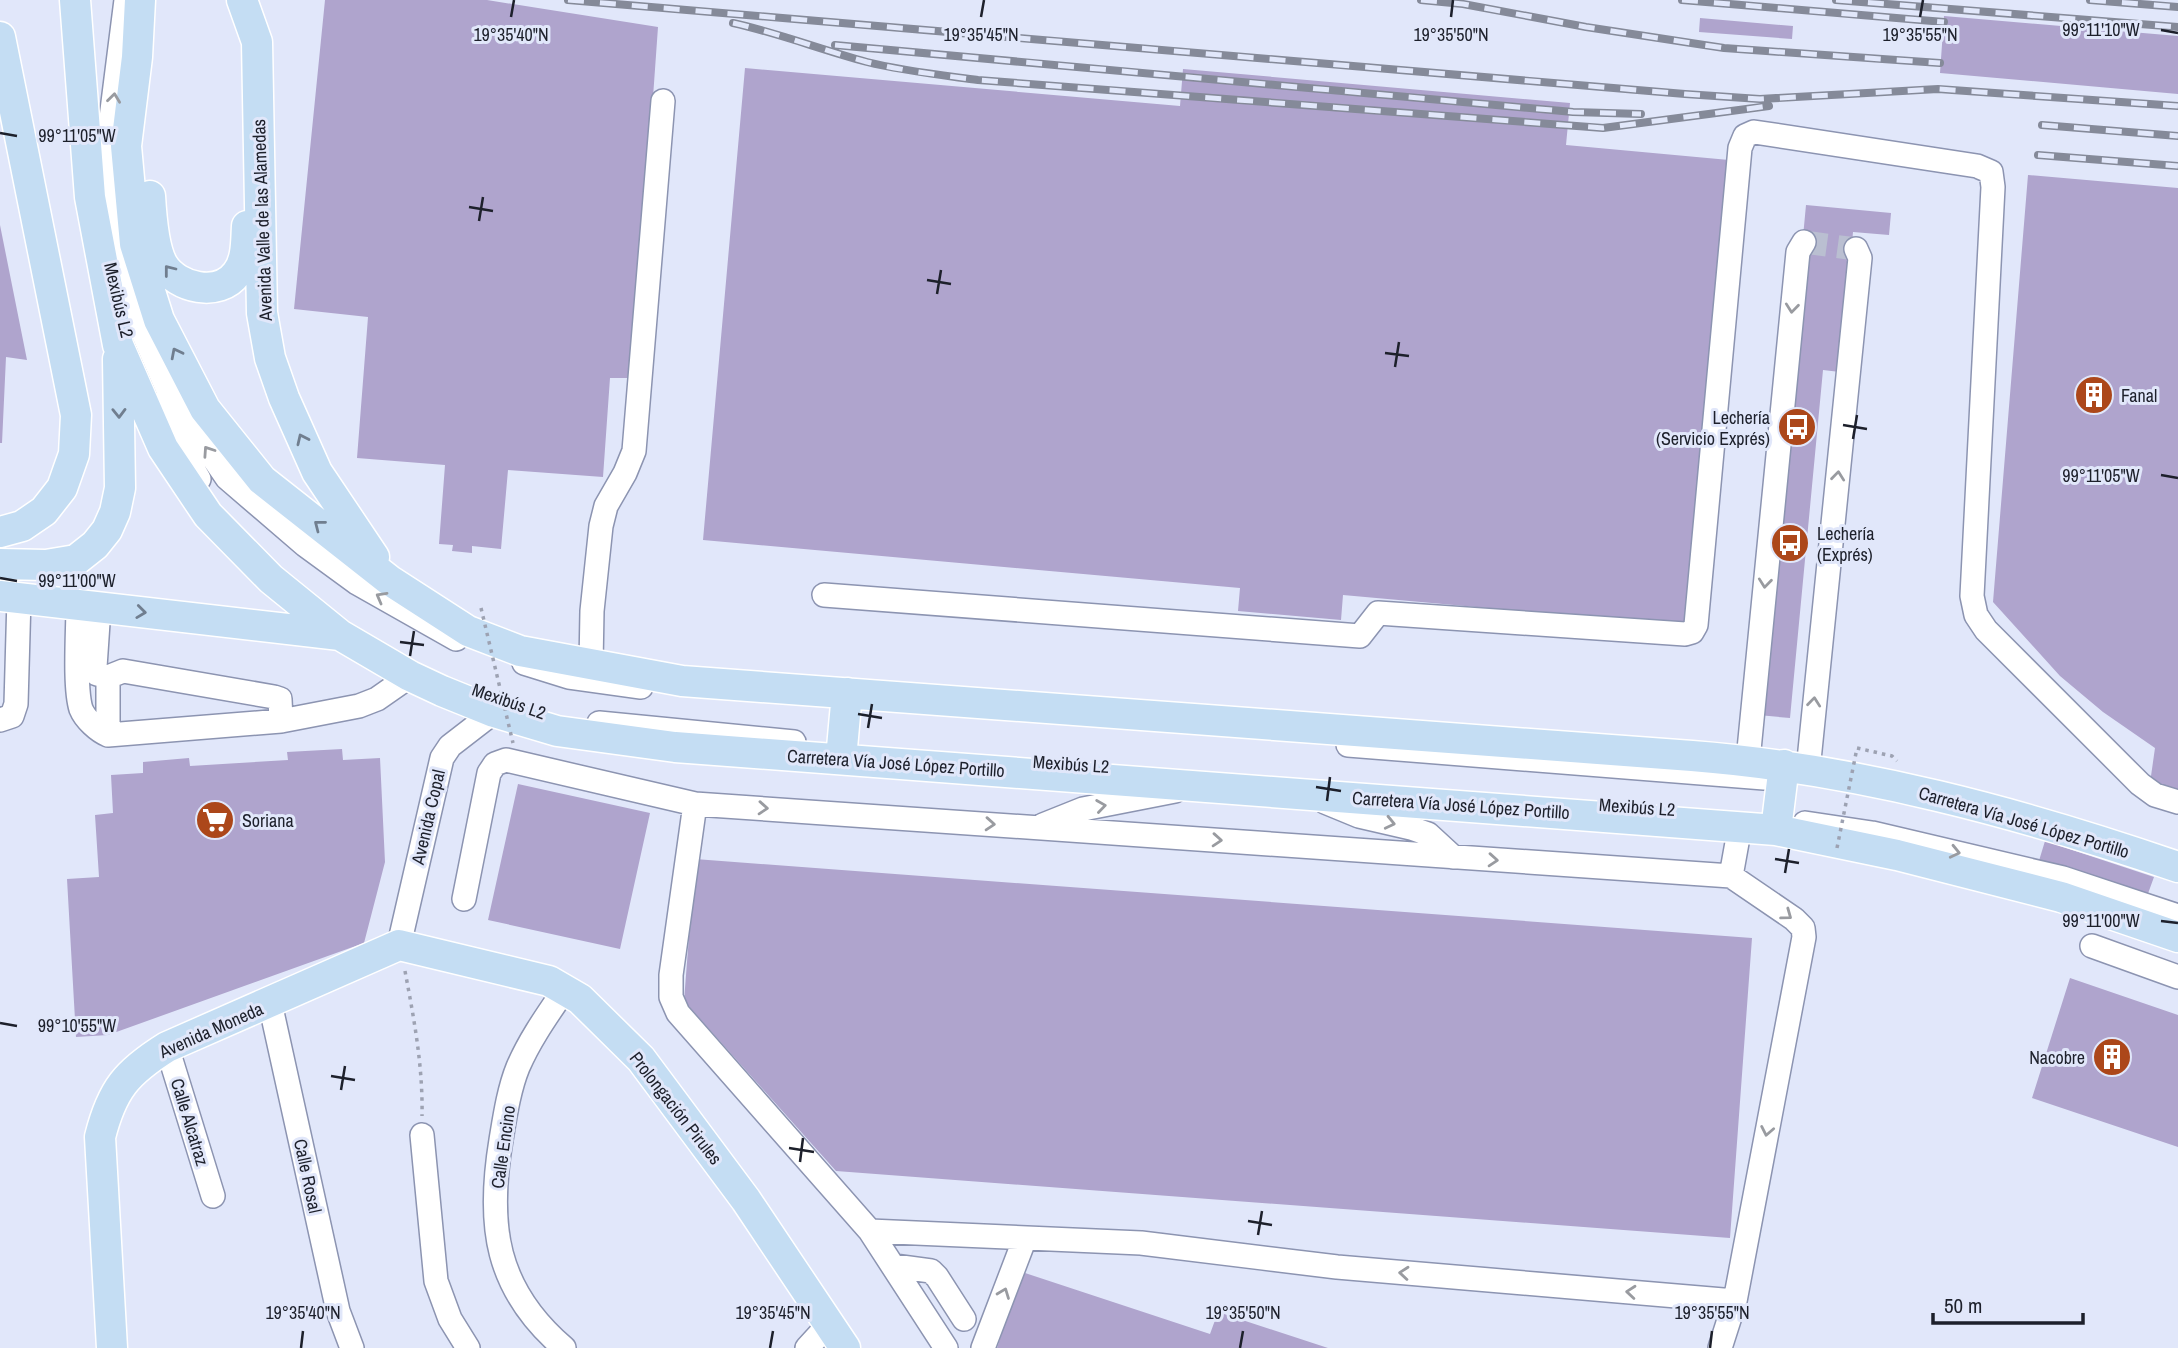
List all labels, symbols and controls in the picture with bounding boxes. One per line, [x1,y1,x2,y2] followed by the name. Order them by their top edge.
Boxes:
[2062,17,2140,42] text: 99°11'10"W
[473,22,549,47] text: 19°35'40"N
[943,22,1019,47] text: 19°35'45"N
[1413,22,1489,47] text: 19°35'50"N
[1882,22,1958,47] text: 19°35'55"N
[106,92,121,104] one-way arrow
[246,119,278,322] street label: Avenida Valle de las Alamedas
[38,123,116,148] text: 99°11'05"W
[98,260,140,340] street label: Mexibús L2
[165,266,178,278] one-way arrow
[1785,303,1800,314] one-way arrow
[170,348,184,360] one-way arrow
[2073,374,2115,416] building icon: Fanal
[2121,383,2157,408] place label: Fanal
[1656,405,1770,451] place label: Lechería (Servicio Exprés)
[1776,406,1818,448] bus stop icon: Lechería (Servicio Exprés)
[111,408,127,419] one-way arrow
[296,434,310,446] one-way arrow
[204,446,217,459] one-way arrow
[2062,463,2140,488] text: 99°11'05"W
[1830,470,1845,481] one-way arrow
[315,521,327,534] one-way arrow
[1817,521,1874,567] place label: Lechería (Exprés)
[1769,522,1811,564] bus stop icon: Lechería (Exprés)
[38,568,116,593] text: 99°11'00"W
[1758,578,1773,589] one-way arrow
[375,592,388,605] one-way arrow
[135,605,147,620] one-way arrow
[469,677,549,725] street label: Mexibús L2
[1807,696,1822,708] one-way arrow
[786,743,1006,783] street label: Carretera Vía José López Portillo
[1032,749,1110,779] street label: Mexibús L2
[405,767,451,868] street label: Avenida Copal
[1916,780,2132,864] street label: Carretera Vía José López Portillo
[1351,785,1571,825] street label: Carretera Vía José López Portillo
[1598,792,1676,822] street label: Mexibús L2
[194,799,236,841] supermarket icon: Soriana
[1095,799,1107,814] one-way arrow
[758,801,769,816] one-way arrow
[242,808,294,833] place label: Soriana
[1384,814,1396,829] one-way arrow
[985,816,996,831] one-way arrow
[1212,832,1223,847] one-way arrow
[1949,844,1961,859] one-way arrow
[1488,852,1499,867] one-way arrow
[1779,907,1792,919] one-way arrow
[2062,908,2140,933] text: 99°11'00"W
[154,996,267,1064] street label: Avenida Moneda
[38,1013,116,1038] text: 99°10'55"W
[2091,1036,2133,1078] building icon: Nacobre
[2029,1045,2085,1070] place label: Nacobre
[624,1046,728,1170] street label: Prolongación Pirules
[165,1075,215,1169] street label: Calle Alcatraz
[485,1104,521,1190] street label: Calle Encino
[1761,1125,1776,1137] one-way arrow
[288,1136,328,1216] street label: Calle Rosal
[1399,1266,1410,1281] one-way arrow
[1933,1282,2084,1326] scale bar
[1625,1285,1636,1300] one-way arrow
[996,1287,1010,1299] one-way arrow
[1944,1291,1982,1320] text: 50 m
[265,1300,341,1325] text: 19°35'40"N
[735,1300,811,1325] text: 19°35'45"N
[1205,1300,1281,1325] text: 19°35'50"N
[1674,1300,1750,1325] text: 19°35'55"N

